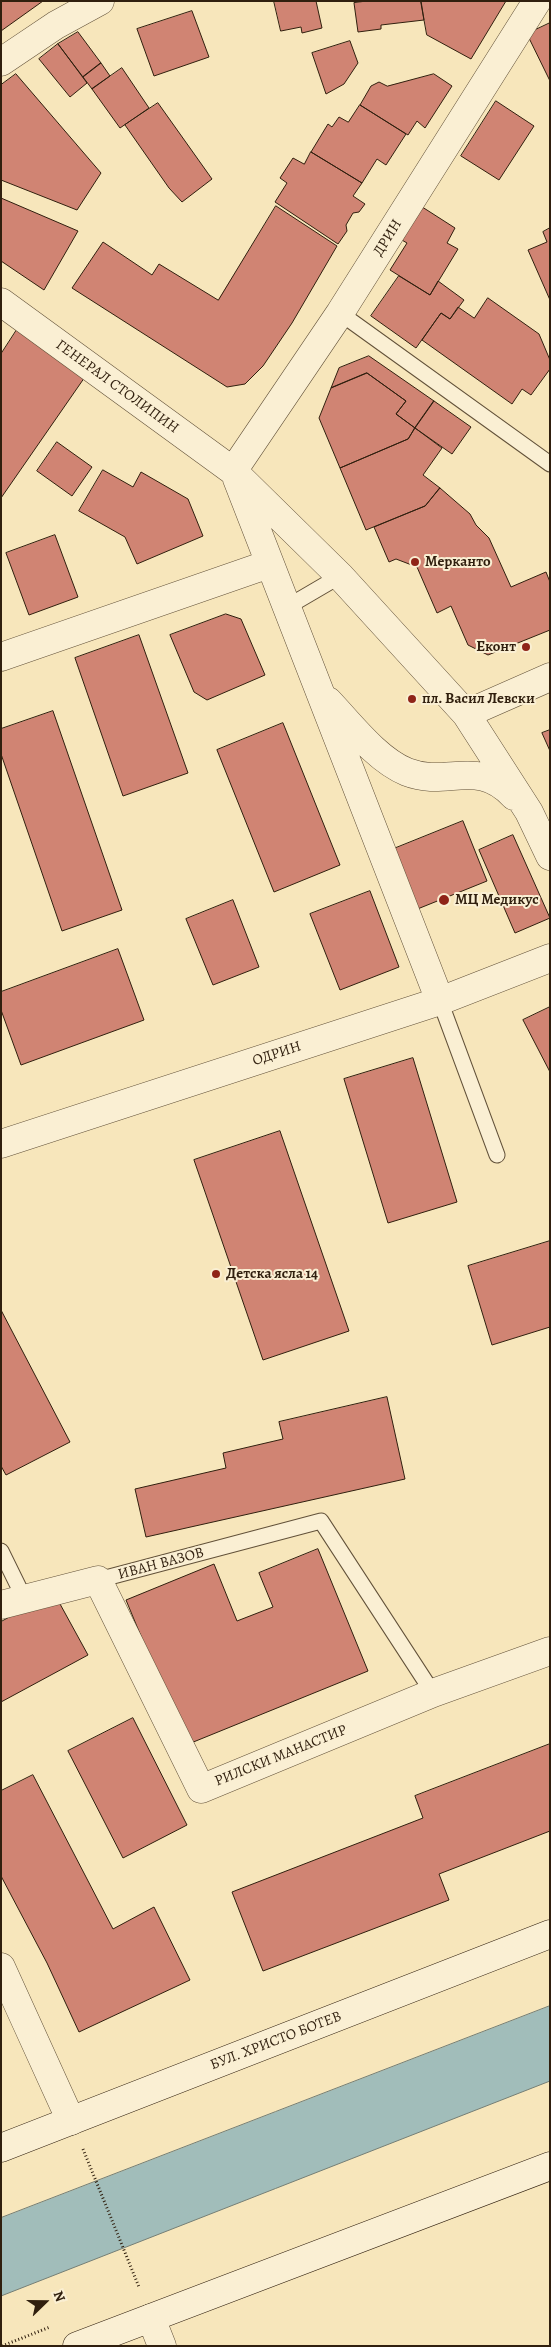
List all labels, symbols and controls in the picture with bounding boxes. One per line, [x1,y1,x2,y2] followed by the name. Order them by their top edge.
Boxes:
[370,216,406,260] street label: ДРИН
[52,336,182,438] street label: ГЕНЕРАЛ СТОЛИПИН
[425,553,491,571] place label: Мерканто
[409,556,421,568] marker: Мерканто
[476,638,516,656] place label: Еконт
[520,641,532,653] marker: Еконт
[422,690,535,708] place label: пл. Васил Левски
[406,693,418,705] marker: пл. Васил Левски
[455,891,539,909] place label: МЦ Медикус
[437,893,451,907] marker: МЦ Медикус
[250,1038,304,1070] street label: ОДРИН
[226,1265,318,1283] place label: Детска ясла 14
[210,1268,222,1280] marker: Детска ясла 14
[116,1544,206,1584] street label: ИВАН ВАЗОВ
[212,1721,350,1791] street label: РИЛСКИ МАНАСТИР
[208,2008,344,2074] street label: БУЛ. ХРИСТО БОТЕВ
[20,2277,70,2327] north arrow
[49,2288,70,2304] text: N

